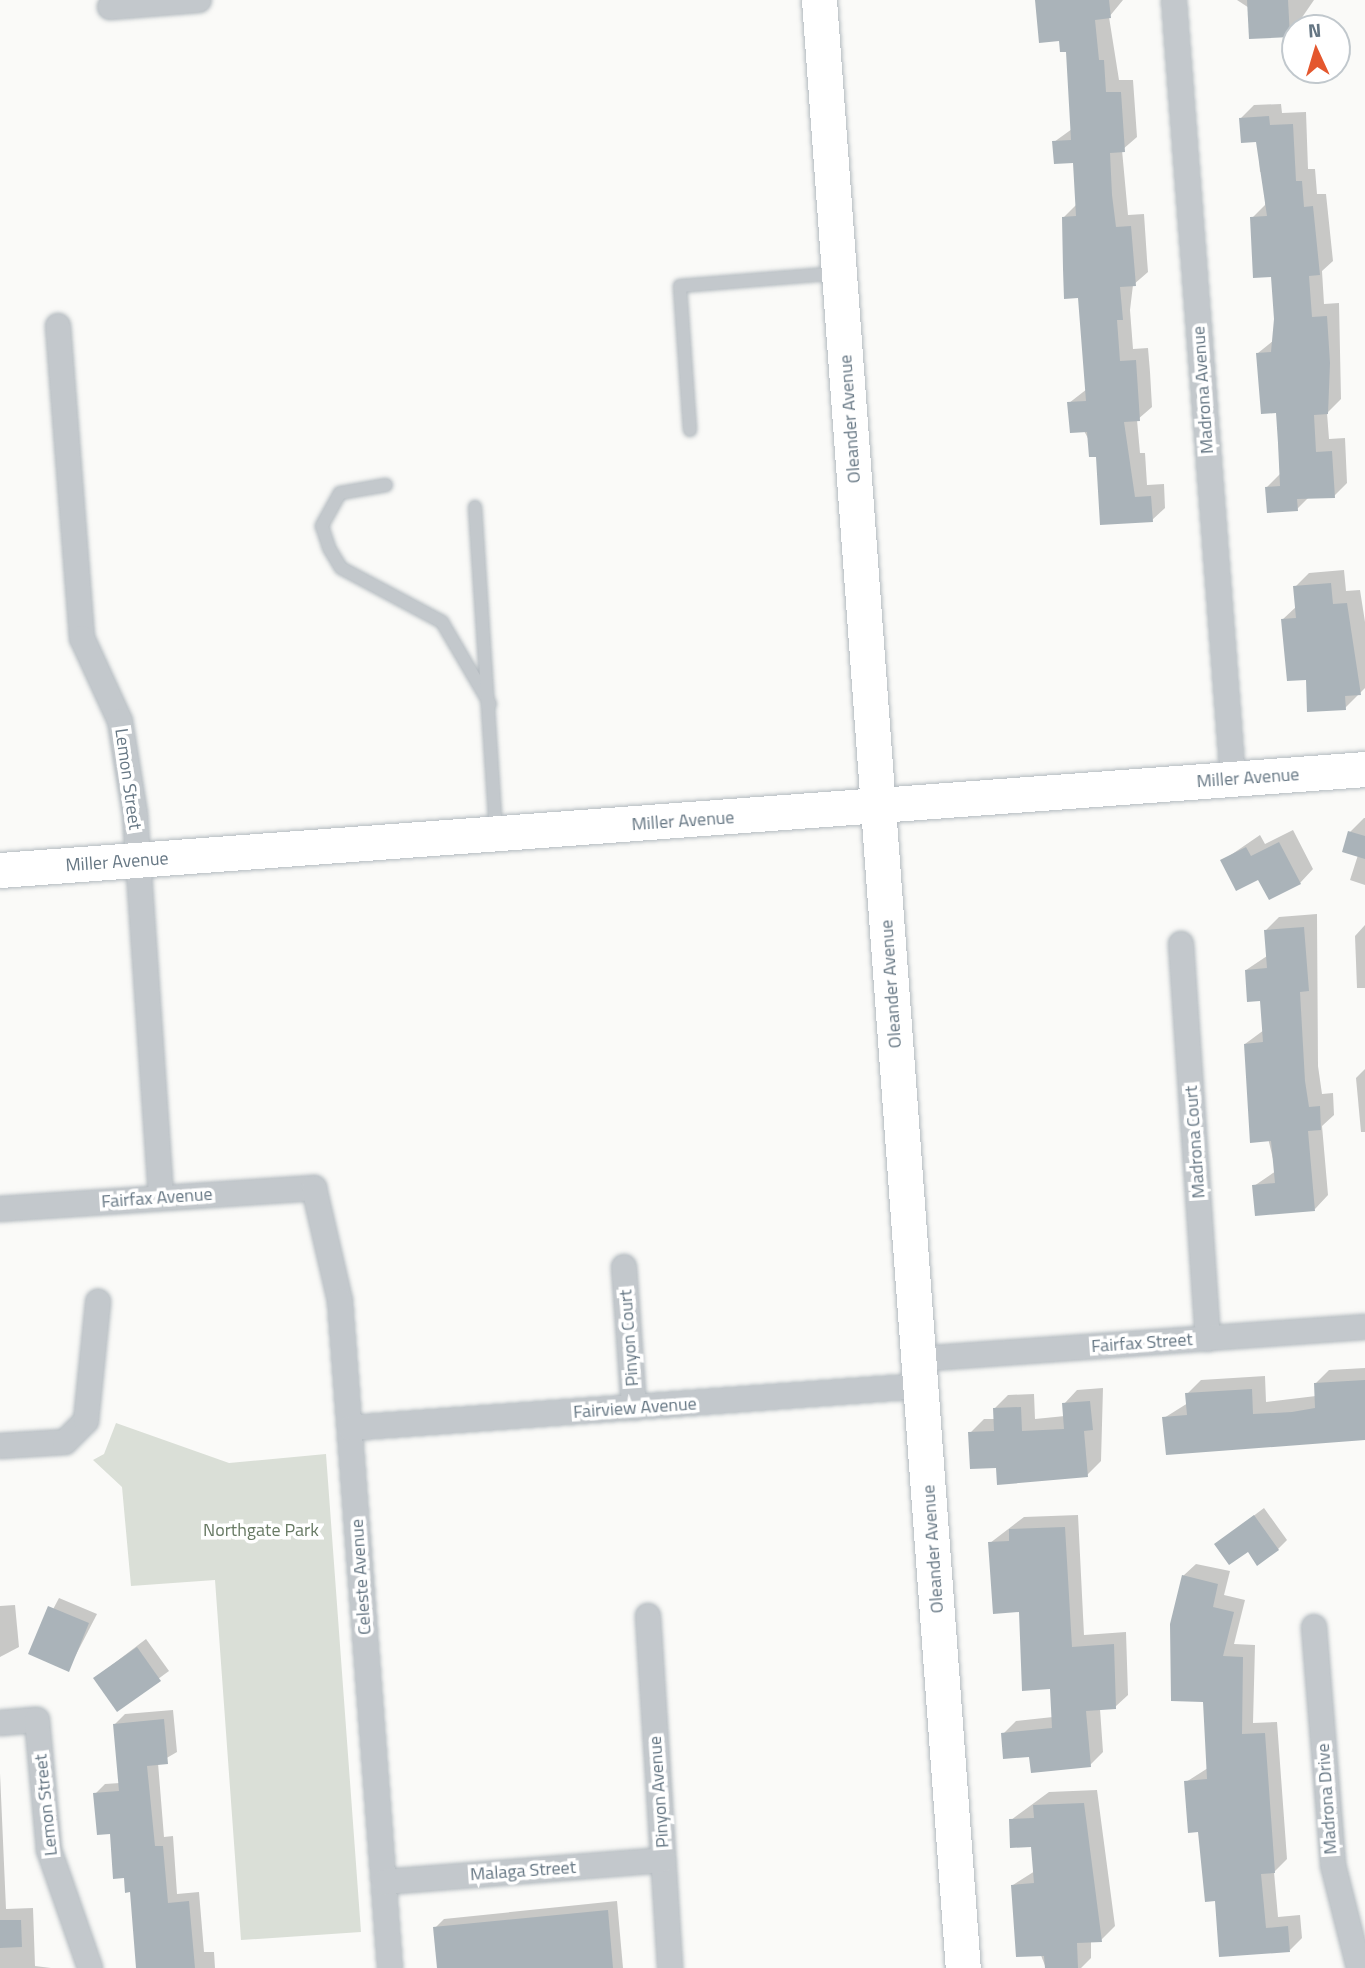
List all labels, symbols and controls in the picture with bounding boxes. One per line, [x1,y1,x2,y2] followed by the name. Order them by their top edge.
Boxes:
[1281,14,1351,84] north arrow
[1307,15,1322,44] text: N
[1188,325,1218,455] street label: Madrona Avenue
[835,354,865,484] street label: Oleander Avenue
[110,727,146,831] street label: Lemon Street
[1196,764,1300,792] street label: Miller Avenue
[631,807,735,835] street label: Miller Avenue
[65,848,169,876] street label: Miller Avenue
[876,919,906,1049] street label: Oleander Avenue
[1180,1085,1210,1199] street label: Madrona Court
[101,1183,213,1213] street label: Fairfax Avenue
[615,1289,643,1387] street label: Pinyon Court
[1091,1329,1193,1357] street label: Fairfax Street
[573,1393,697,1423] street label: Fairview Avenue
[918,1484,948,1614] street label: Oleander Avenue
[346,1518,376,1636] street label: Celeste Avenue
[203,1519,319,1541] park label: Northgate Park
[644,1735,674,1849] street label: Pinyon Avenue
[1312,1743,1342,1855] street label: Madrona Drive
[30,1753,62,1857] street label: Lemon Street
[469,1857,577,1885] street label: Malaga Street

